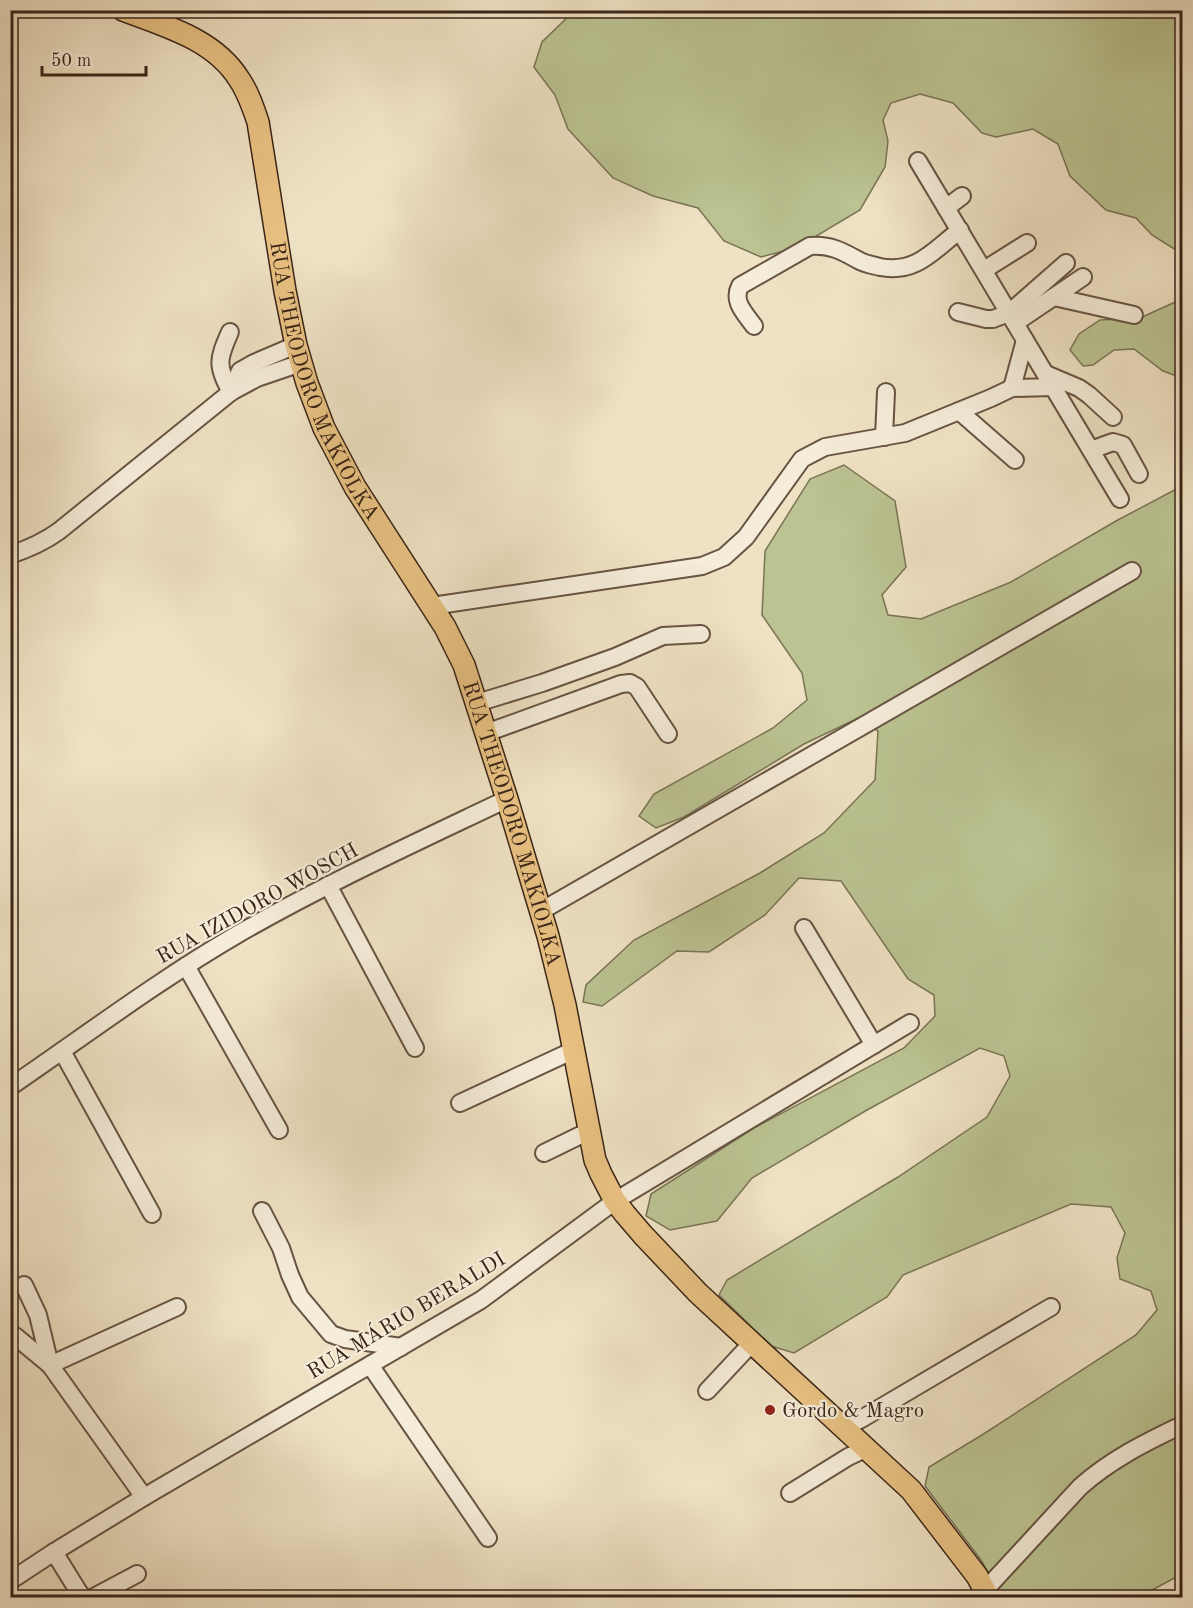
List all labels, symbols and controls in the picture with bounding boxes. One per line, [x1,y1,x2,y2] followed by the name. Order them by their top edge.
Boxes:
[42,39,146,77] scale bar
[51,52,91,70] text: 50 m
[265,240,383,525] street label: RUA THEODORO MAKIOLKA
[458,679,564,968] street label: RUA THEODORO MAKIOLKA
[153,840,362,969] street label: RUA IZIDORO WOSCH
[302,1245,509,1384] street label: RUA MÁRIO BERALDI
[782,1401,924,1422] place label: Gordo & Magro
[763,1403,777,1417] marker: Gordo & Magro

